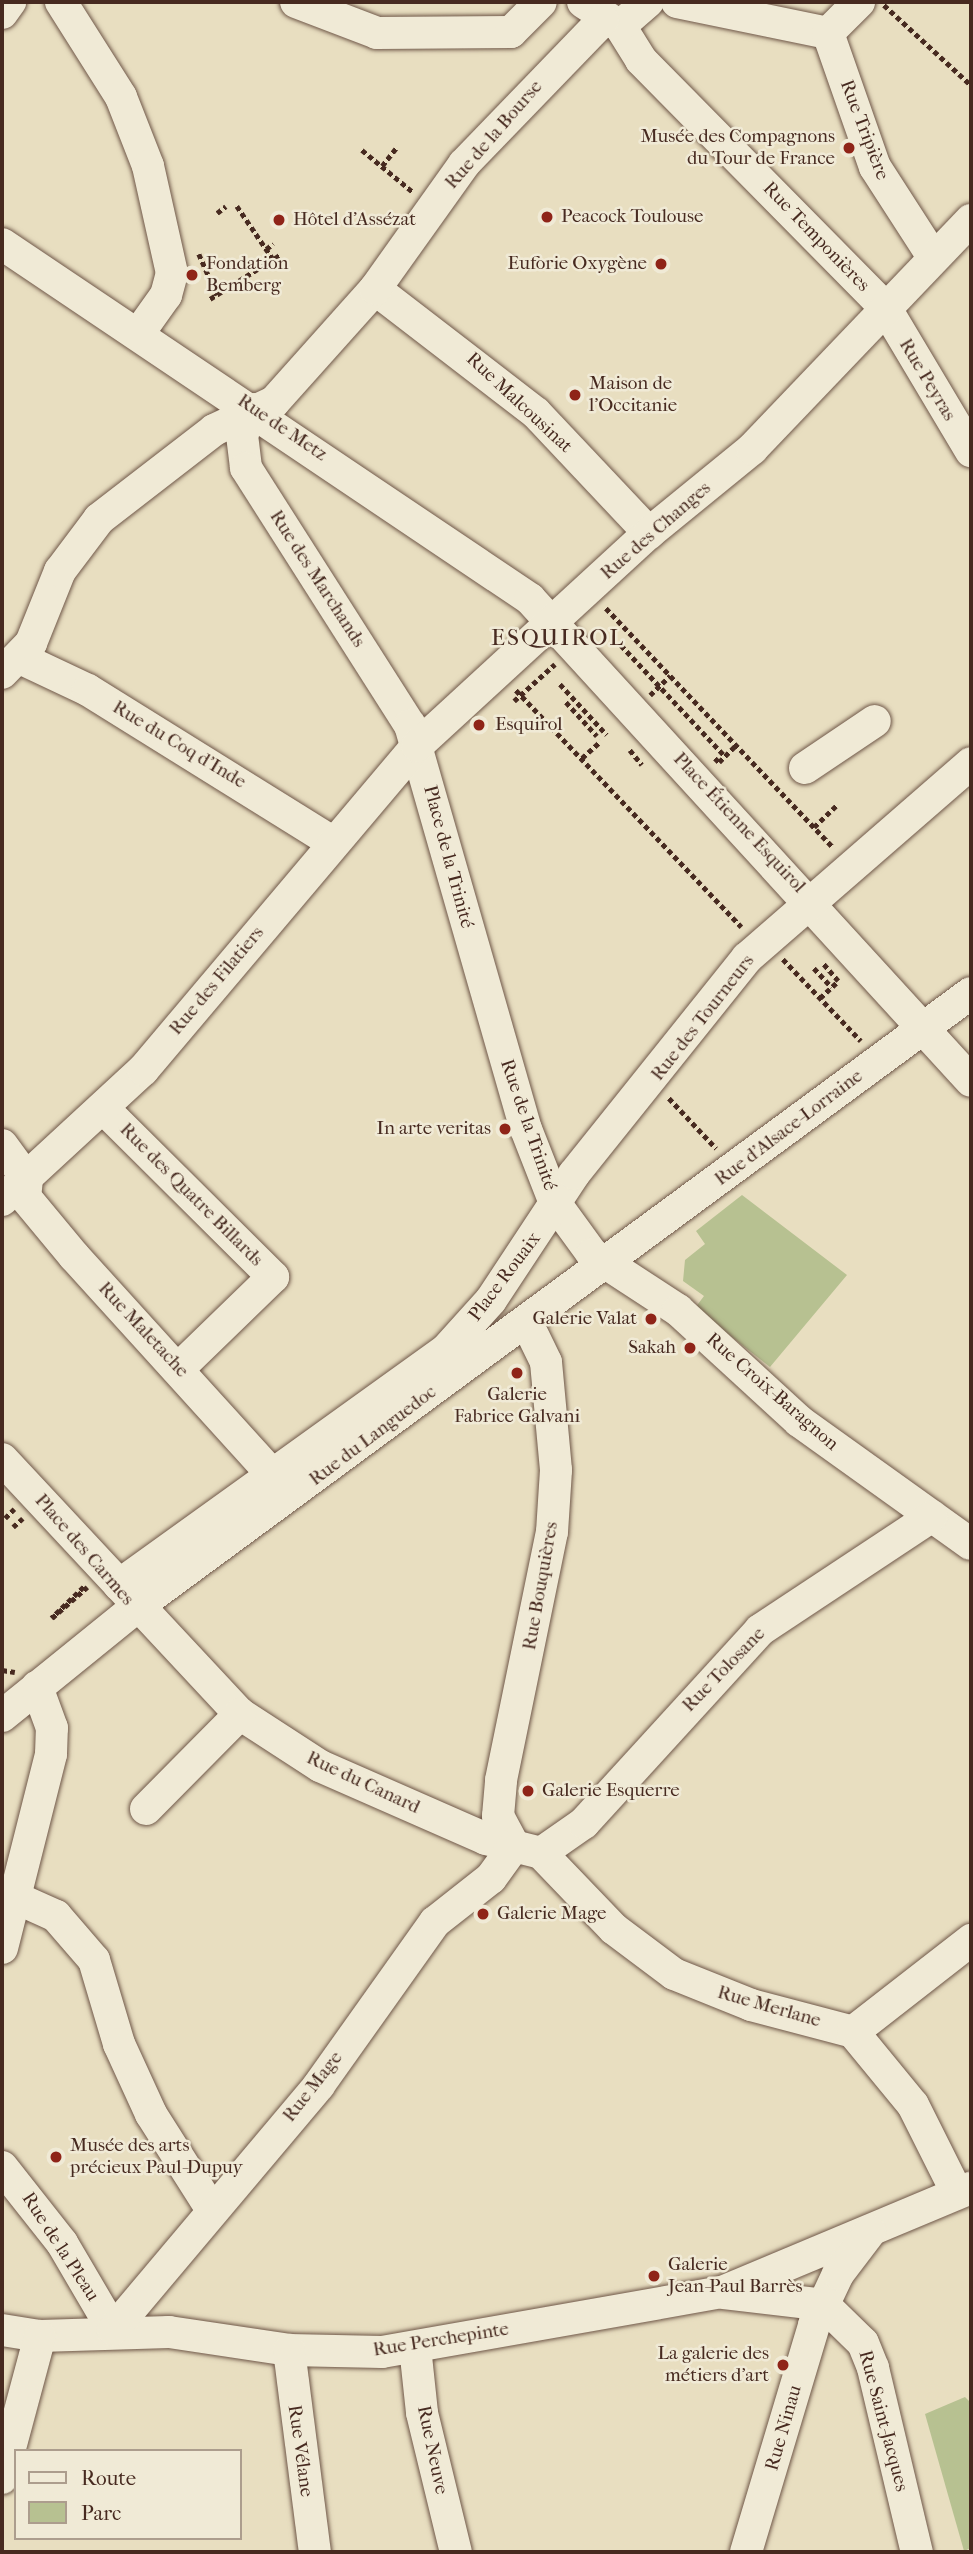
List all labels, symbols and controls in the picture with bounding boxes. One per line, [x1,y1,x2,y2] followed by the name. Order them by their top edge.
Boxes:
[441,76,547,194] street label: Rue de la Bourse
[834,77,894,183] street label: Rue Tripière
[640,126,835,170] place label: Musée des Compagnons du Tour de France
[841,140,857,156] marker: Musée des Compagnons du Tour de France
[758,177,874,297] street label: Rue Temponières
[561,206,703,228] place label: Peacock Toulouse
[293,209,416,231] place label: Hôtel d'Assézat
[539,209,555,225] marker: Peacock Toulouse
[271,212,287,228] marker: Hôtel d'Assézat
[206,253,288,297] place label: Fondation Bemberg
[508,253,647,275] place label: Euforie Oxygène
[653,256,669,272] marker: Euforie Oxygène
[184,267,200,283] marker: Fondation Bemberg
[894,335,960,425] street label: Rue Peyras
[461,348,577,458] street label: Rue Malcousinat
[589,373,677,417] place label: Maison de l'Occitanie
[567,387,583,403] marker: Maison de l'Occitanie
[233,390,331,466] street label: Rue de Metz
[596,477,716,585] street label: Rue des Changes
[264,506,370,652] street label: Rue des Marchands
[492,624,624,652] district label: ESQUIROL
[108,696,250,794] street label: Rue du Coq d'Inde
[495,714,563,736] place label: Esquirol
[469,715,489,735] marker: Esquirol
[668,748,810,898] street label: Place Étienne Esquirol
[418,783,478,931] street label: Place de la Trinité
[165,922,269,1040] street label: Rue des Filatiers
[647,950,759,1086] street label: Rue des Tourneurs
[495,1056,561,1194] street label: Rue de la Trinité
[711,1065,867,1191] street label: Rue d'Alsace-Lorraine
[377,1118,491,1140] place label: In arte veritas
[115,1119,267,1271] street label: Rue des Quatre Billards
[497,1121,513,1137] marker: In arte veritas
[464,1228,546,1326] street label: Place Rouaix
[93,1278,193,1382] street label: Rue Maletache
[532,1308,637,1330] place label: Galerie Valat
[643,1311,659,1327] marker: Galerie Valat
[701,1328,843,1456] street label: Rue Croix-Baragnon
[628,1337,676,1359] place label: Sakah
[682,1340,698,1356] marker: Sakah
[509,1365,525,1381] marker: Galerie Fabrice Galvani
[305,1381,441,1491] street label: Rue du Languedoc
[454,1384,580,1428] place label: Galerie Fabrice Galvani
[29,1490,139,1610] street label: Place des Carmes
[518,1520,564,1652] street label: Rue Bouquières
[678,1623,770,1717] street label: Rue Tolosane
[303,1747,423,1819] street label: Rue du Canard
[542,1780,680,1802] place label: Galerie Esquerre
[520,1783,536,1799] marker: Galerie Esquerre
[497,1903,606,1925] place label: Galerie Mage
[475,1906,491,1922] marker: Galerie Mage
[715,1981,823,2033] street label: Rue Merlane
[278,2047,348,2127] street label: Rue Mage
[70,2135,242,2179] place label: Musée des arts précieux Paul-Dupuy
[48,2149,64,2165] marker: Musée des arts précieux Paul-Dupuy
[16,2188,104,2306] street label: Rue de la Pleau
[668,2254,803,2298] place label: Galerie Jean-Paul Barrès
[646,2268,662,2284] marker: Galerie Jean-Paul Barrès
[371,2318,511,2362] street label: Rue Perchepinte
[657,2343,769,2387] place label: La galerie des métiers d’art
[853,2348,913,2494] street label: Rue Saint-Jacques
[775,2357,791,2373] marker: La galerie des métiers d’art
[761,2383,807,2473] street label: Rue Ninau
[282,2404,318,2498] street label: Rue Vélane
[411,2404,453,2496] street label: Rue Neuve
[14,2449,242,2540] legend
[81,2466,136,2490] text: Route
[81,2501,121,2525] text: Parc

